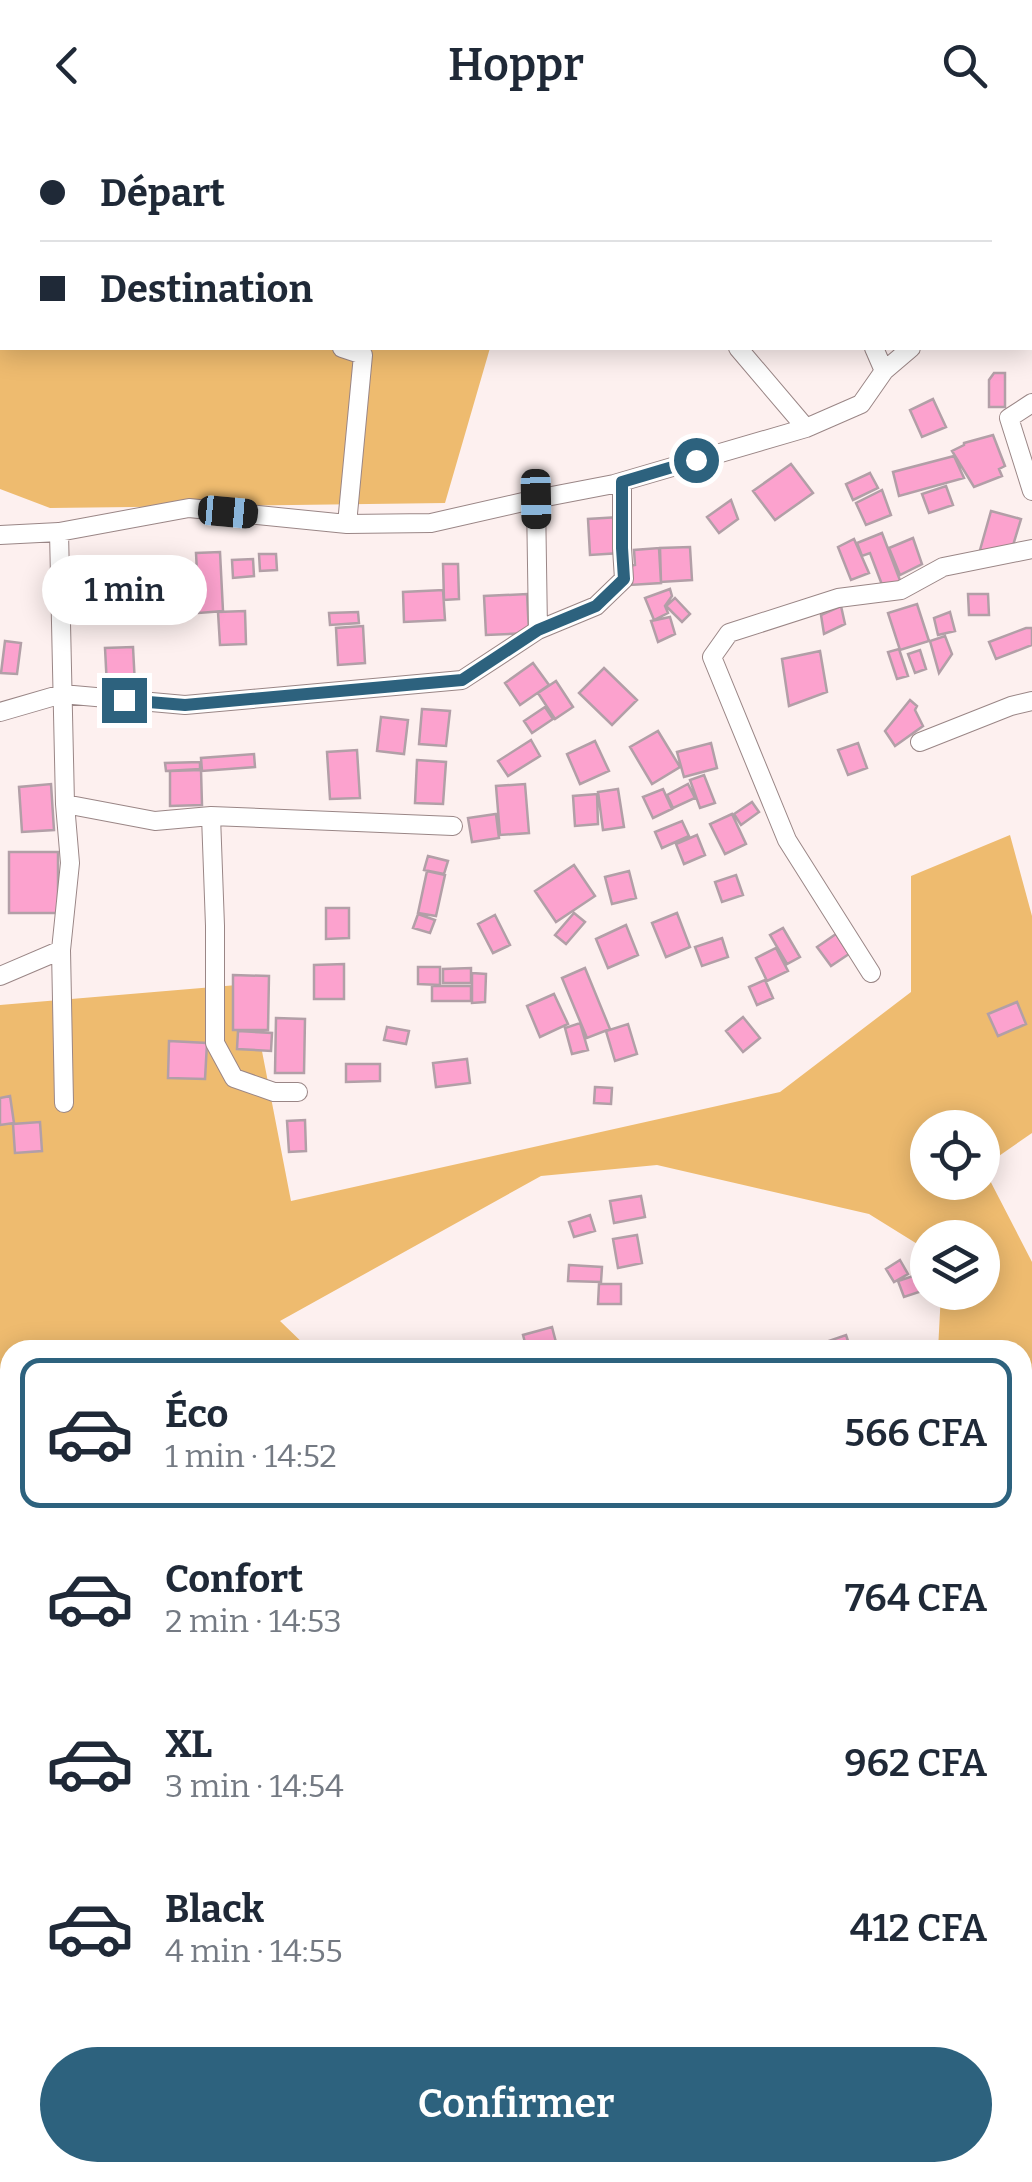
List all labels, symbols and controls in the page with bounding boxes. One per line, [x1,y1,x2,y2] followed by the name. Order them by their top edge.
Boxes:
[40,38,95,93] icon: back
[448,38,584,92] text: Hoppr
[937,38,992,93] icon: search
[100,170,225,216] text: Départ
[100,266,313,312] text: Destination
[674,438,719,483] route start
[520,469,552,529] car
[197,494,259,530] car
[42,555,206,625] callout: 1 min
[84,571,165,609] text: 1 min
[102,678,147,723] route end
[910,1110,1000,1310] map controls
[910,1110,1000,1200] button: locate
[910,1220,1000,1310] button: layers
[45,1388,135,1478] icon: car
[165,1391,228,1437] text: Éco
[844,1410,987,1456] text: 566 CFA
[165,1437,337,1475] text: 1 min · 14:52
[45,1553,135,1643] icon: car
[165,1556,303,1602] text: Confort
[845,1575,987,1621] text: 764 CFA
[165,1602,342,1640] text: 2 min · 14:53
[45,1718,135,1808] icon: car
[165,1721,212,1767] text: XL
[844,1740,987,1786] text: 962 CFA
[165,1767,344,1805] text: 3 min · 14:54
[45,1883,135,1973] icon: car
[165,1886,264,1932] text: Black
[850,1905,987,1951] text: 412 CFA
[165,1932,343,1970] text: 4 min · 14:55
[40,2047,992,2162] button: Confirmer

